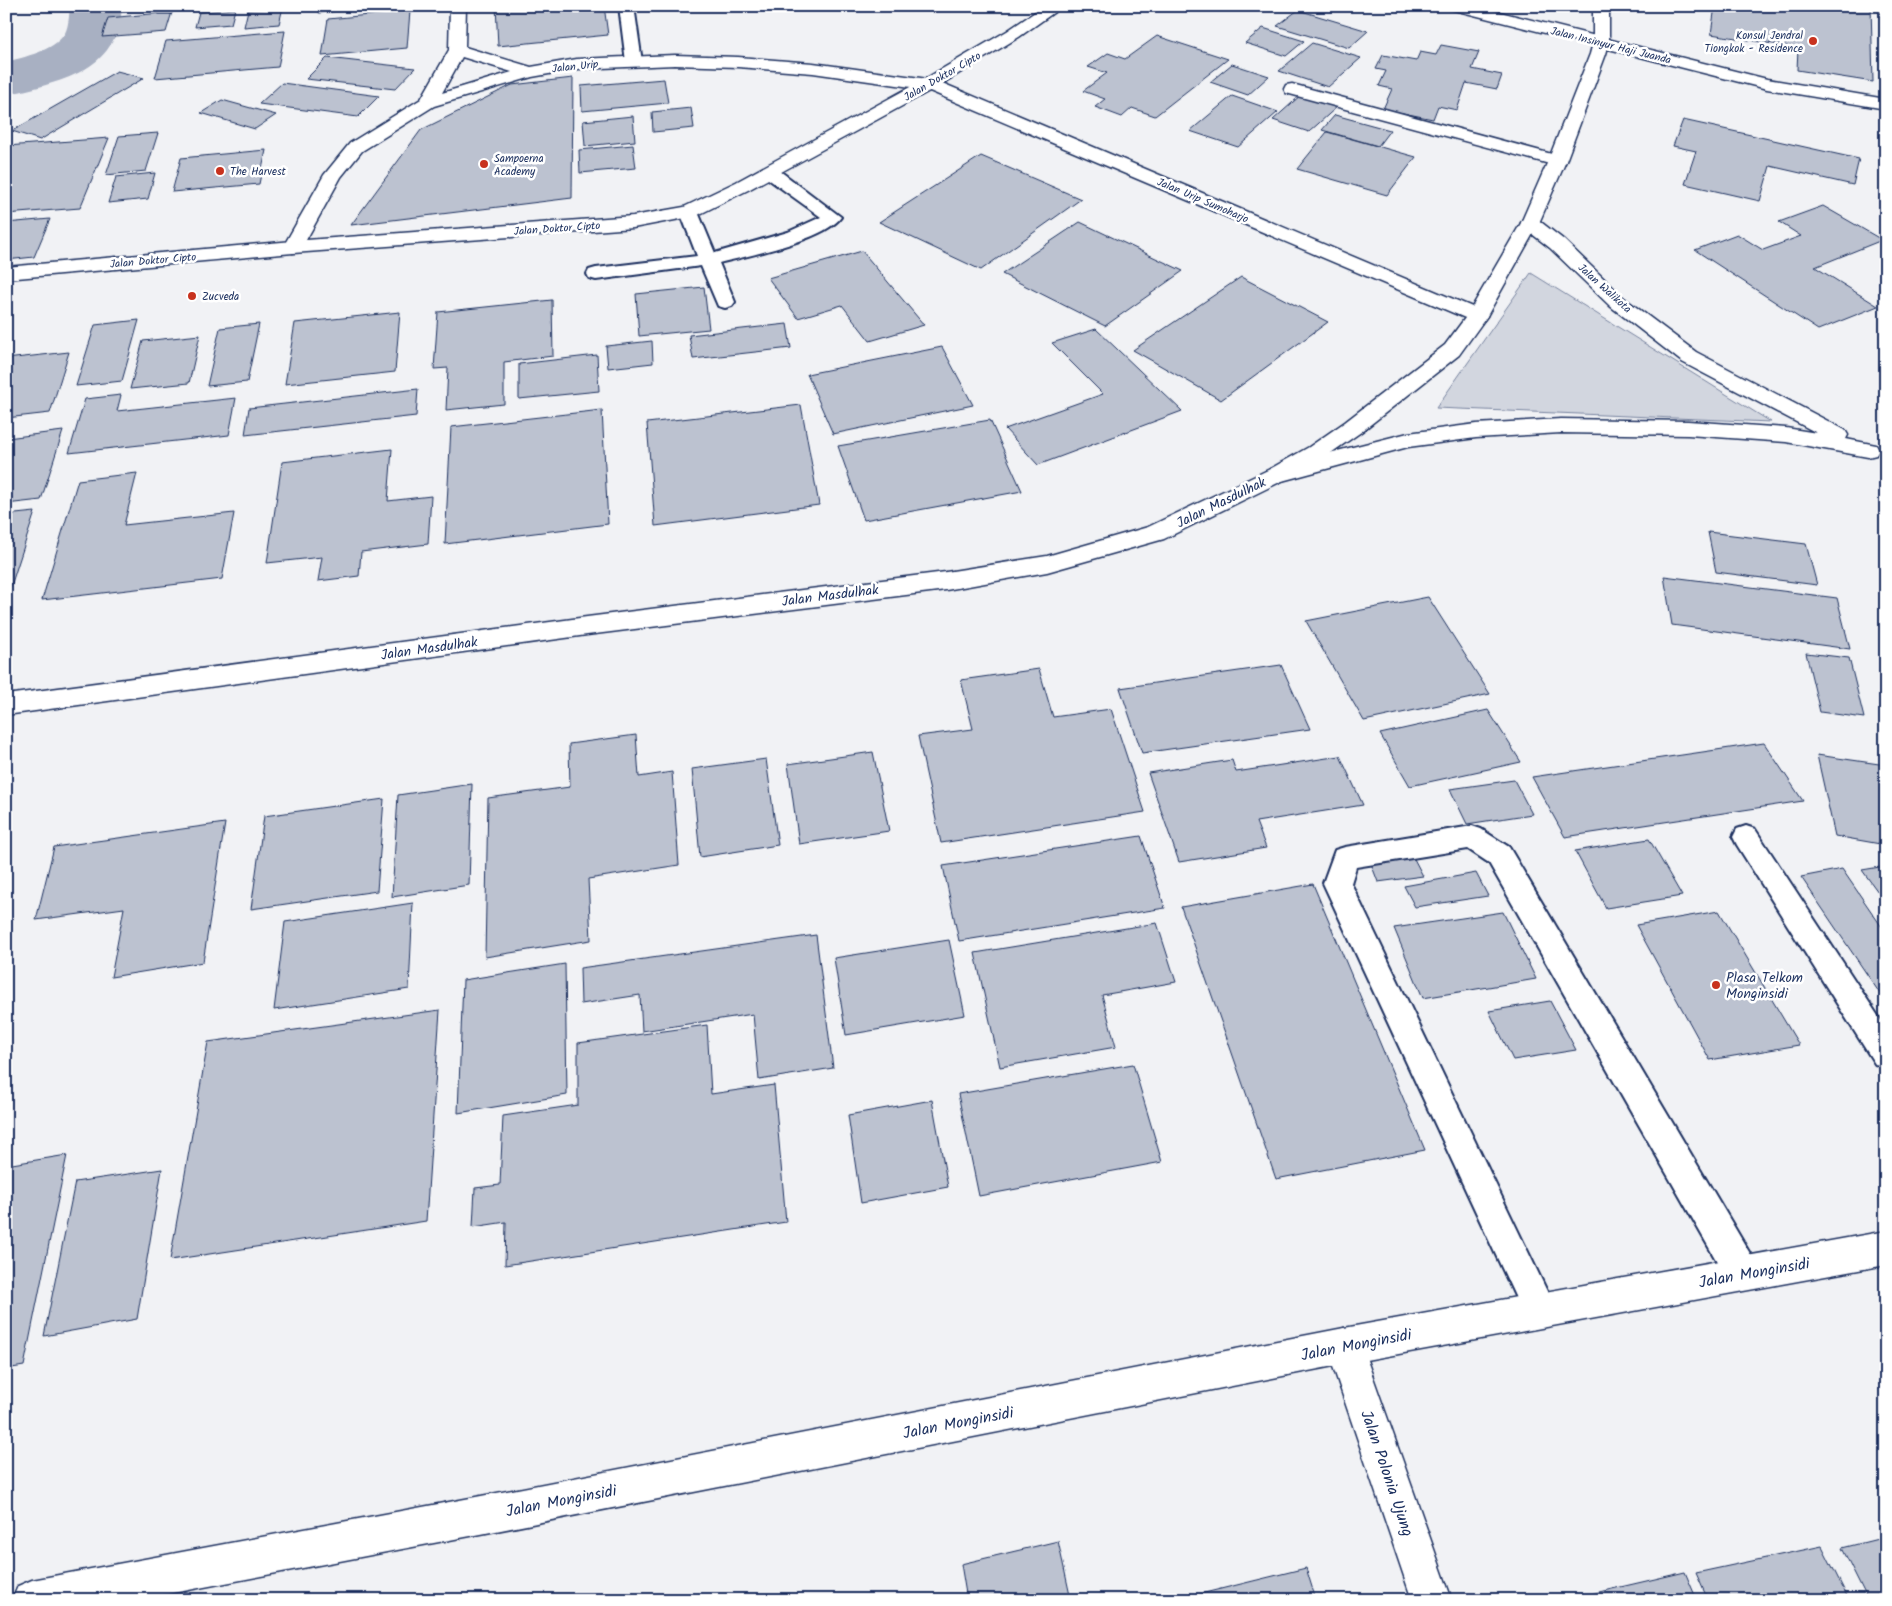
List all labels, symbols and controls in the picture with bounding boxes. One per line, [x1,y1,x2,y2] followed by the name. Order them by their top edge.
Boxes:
[1548,22,1673,70] street label: Jalan Insinyur Haji Juanda
[1704,27,1803,58] place label: Konsul Jendral Tiongkok - Residence
[1807,35,1819,47] marker: Konsul Jendral Tiongkok - Residence
[900,47,985,106] street label: Jalan Doktor Cipto
[551,56,600,78] street label: Jalan Urip
[494,150,544,181] place label: Sampoerna Academy
[478,158,490,170] marker: Sampoerna Academy
[230,163,287,181] place label: The Harvest
[214,165,226,177] marker: The Harvest
[1154,173,1251,228] street label: Jalan Urip Sumoharjo
[513,217,601,241] street label: Jalan Doktor Cipto
[109,248,197,274] street label: Jalan Doktor Cipto
[1573,260,1635,318] street label: Jalan Walikota
[202,288,239,306] place label: Zucveda
[186,290,198,302] marker: Zucveda
[1173,471,1270,534] street label: Jalan Masdulhak
[780,579,880,613] street label: Jalan Masdulhak
[379,631,479,667] street label: Jalan Masdulhak
[1726,967,1803,1005] place label: Plasa Telkom Monginsidi
[1710,979,1722,991] marker: Plasa Telkom Monginsidi
[1697,1251,1813,1296] street label: Jalan Monginsidi
[1299,1322,1415,1368] street label: Jalan Monginsidi
[901,1400,1017,1446] street label: Jalan Monginsidi
[1353,1407,1420,1540] street label: Jalan Polonia Ujung
[504,1478,620,1524] street label: Jalan Monginsidi

